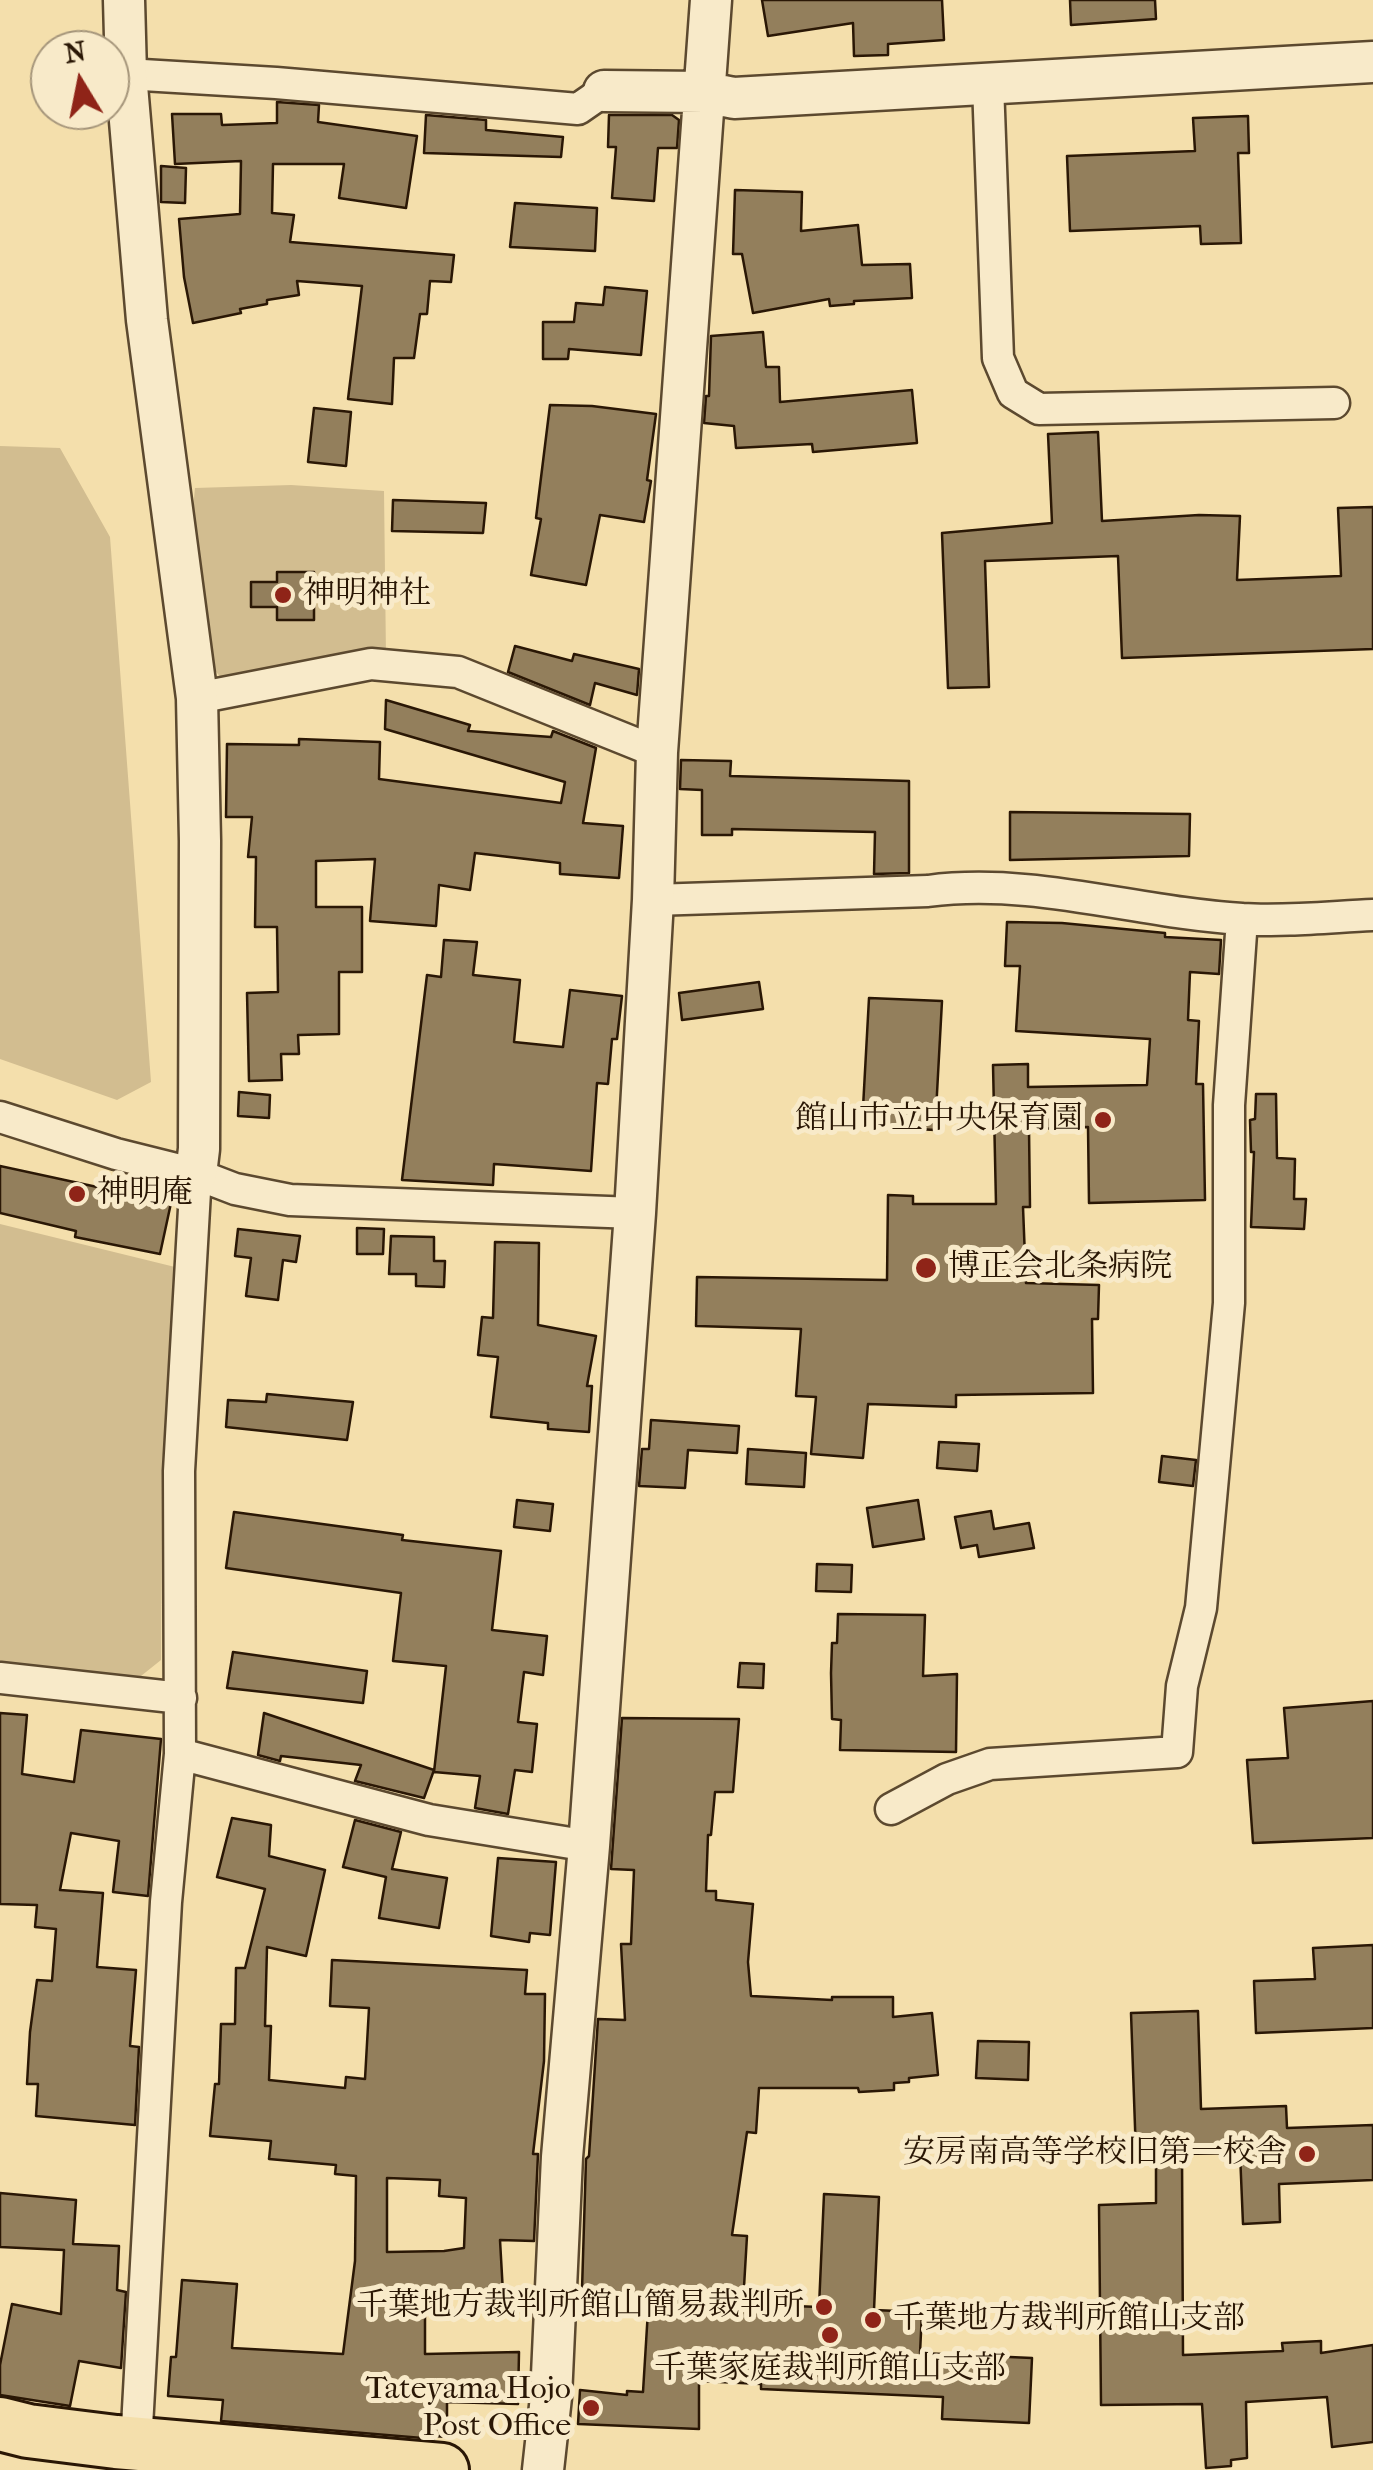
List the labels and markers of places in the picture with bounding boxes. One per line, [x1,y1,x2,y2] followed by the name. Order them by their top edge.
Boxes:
[303,576,431,614] place label: 神明神社
[272,584,294,606] marker: 神明神社
[795,1101,1083,1139] place label: 館山市立中央保育園
[1092,1109,1114,1131] marker: 館山市立中央保育園
[97,1175,193,1213] place label: 神明庵
[66,1183,88,1205] marker: 神明庵
[948,1249,1172,1287] place label: 博正会北条病院
[913,1255,939,1281] marker: 博正会北条病院
[903,2135,1287,2173] place label: 安房南高等学校旧第一校舎
[1296,2143,1318,2165] marker: 安房南高等学校旧第一校舎
[356,2288,804,2326] place label: 千葉地方裁判所館山簡易裁判所
[813,2296,835,2318] marker: 千葉地方裁判所館山簡易裁判所
[893,2301,1245,2339] place label: 千葉地方裁判所館山支部
[862,2309,884,2331] marker: 千葉地方裁判所館山支部
[819,2324,841,2346] marker: 千葉家庭裁判所館山支部
[654,2351,1006,2389] place label: 千葉家庭裁判所館山支部
[366,2371,571,2446] place label: Tateyama Hojo Post Office
[580,2397,602,2419] marker: Tateyama Hojo Post Office

